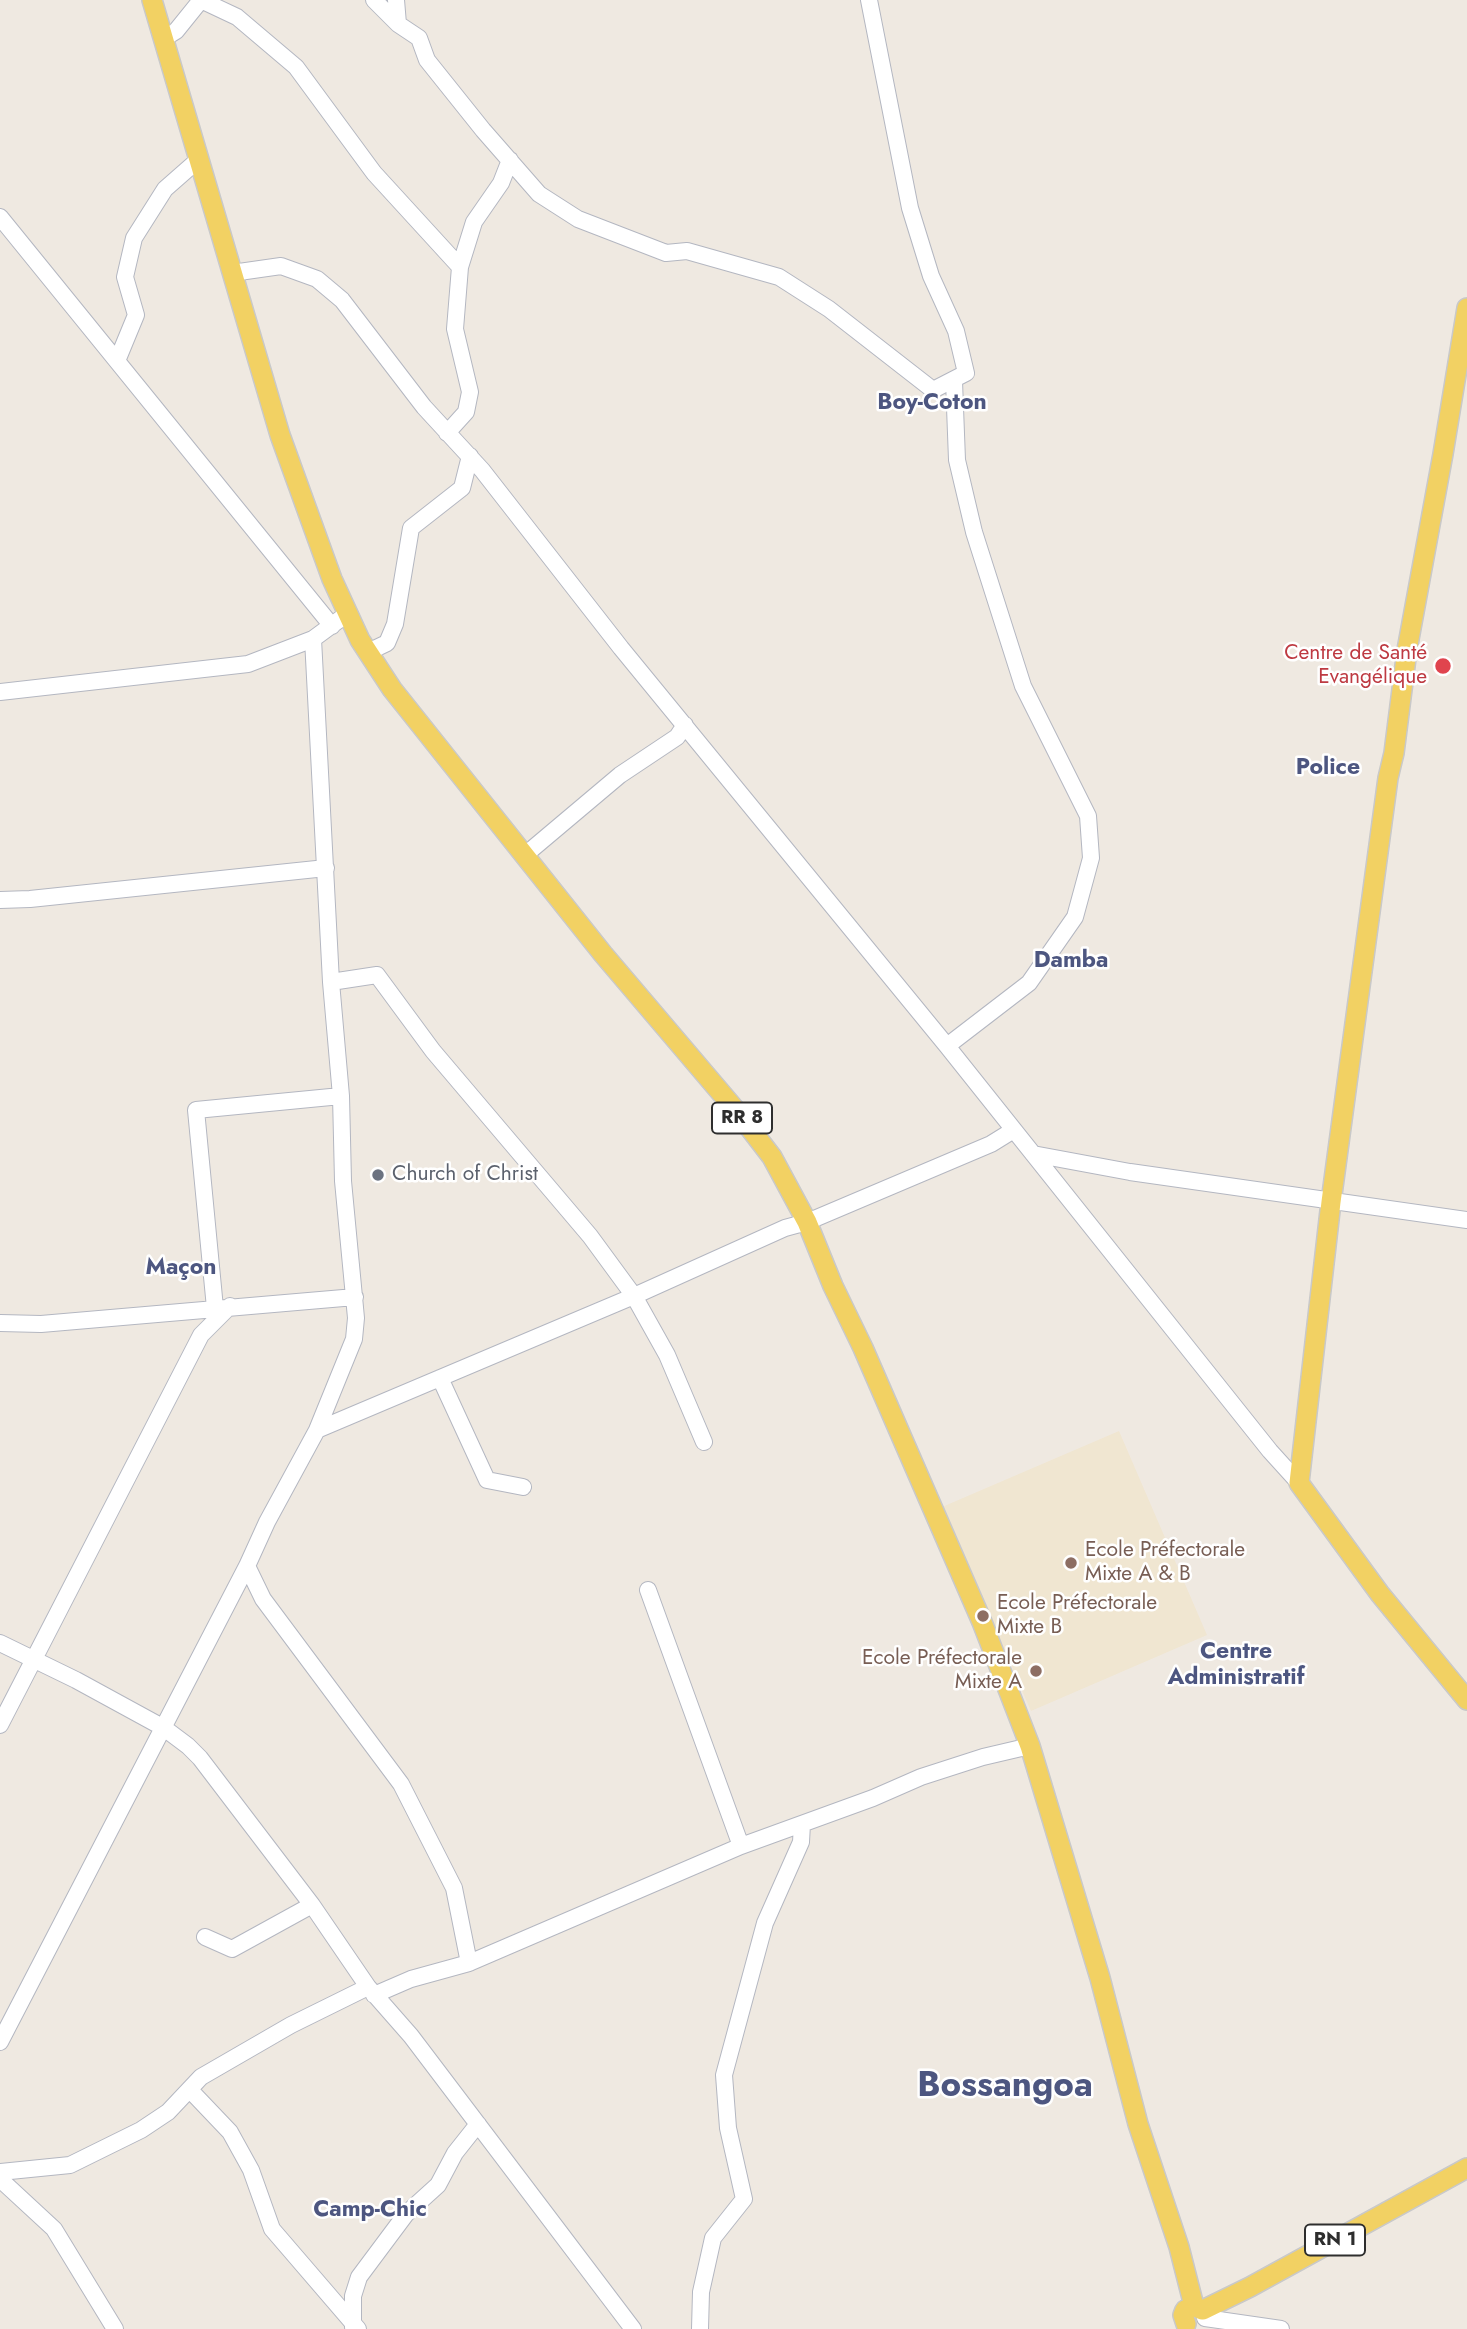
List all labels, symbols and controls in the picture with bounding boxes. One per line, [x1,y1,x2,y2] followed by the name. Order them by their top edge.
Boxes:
[877,389,987,417] district label: Boy-Coton
[1284,641,1427,691] place label: Centre de Santé Evangélique
[1433,656,1453,676] marker: Centre de Santé Evangélique
[1296,754,1360,782] district label: Police
[1034,947,1108,975] district label: Damba
[712,1102,772,1134] road number: RR 8
[392,1162,538,1188] place label: Church of Christ
[370,1167,386,1183] marker: Church of Christ
[145,1254,217,1282] district label: Maçon
[1085,1538,1245,1588] place label: Ecole Préfectorale Mixte A & B
[1063,1555,1079,1571] marker: Ecole Préfectorale Mixte A & B
[997,1591,1157,1641] place label: Ecole Préfectorale Mixte B
[975,1608,991,1624] marker: Ecole Préfectorale Mixte B
[1167,1638,1305,1692] district label: Centre Administratif
[862,1646,1022,1696] place label: Ecole Préfectorale Mixte A
[1028,1663,1044,1679] marker: Ecole Préfectorale Mixte A
[917,2067,1093,2109] district label: Bossangoa
[313,2196,427,2224] district label: Camp-Chic
[1305,2224,1365,2256] road number: RN 1

